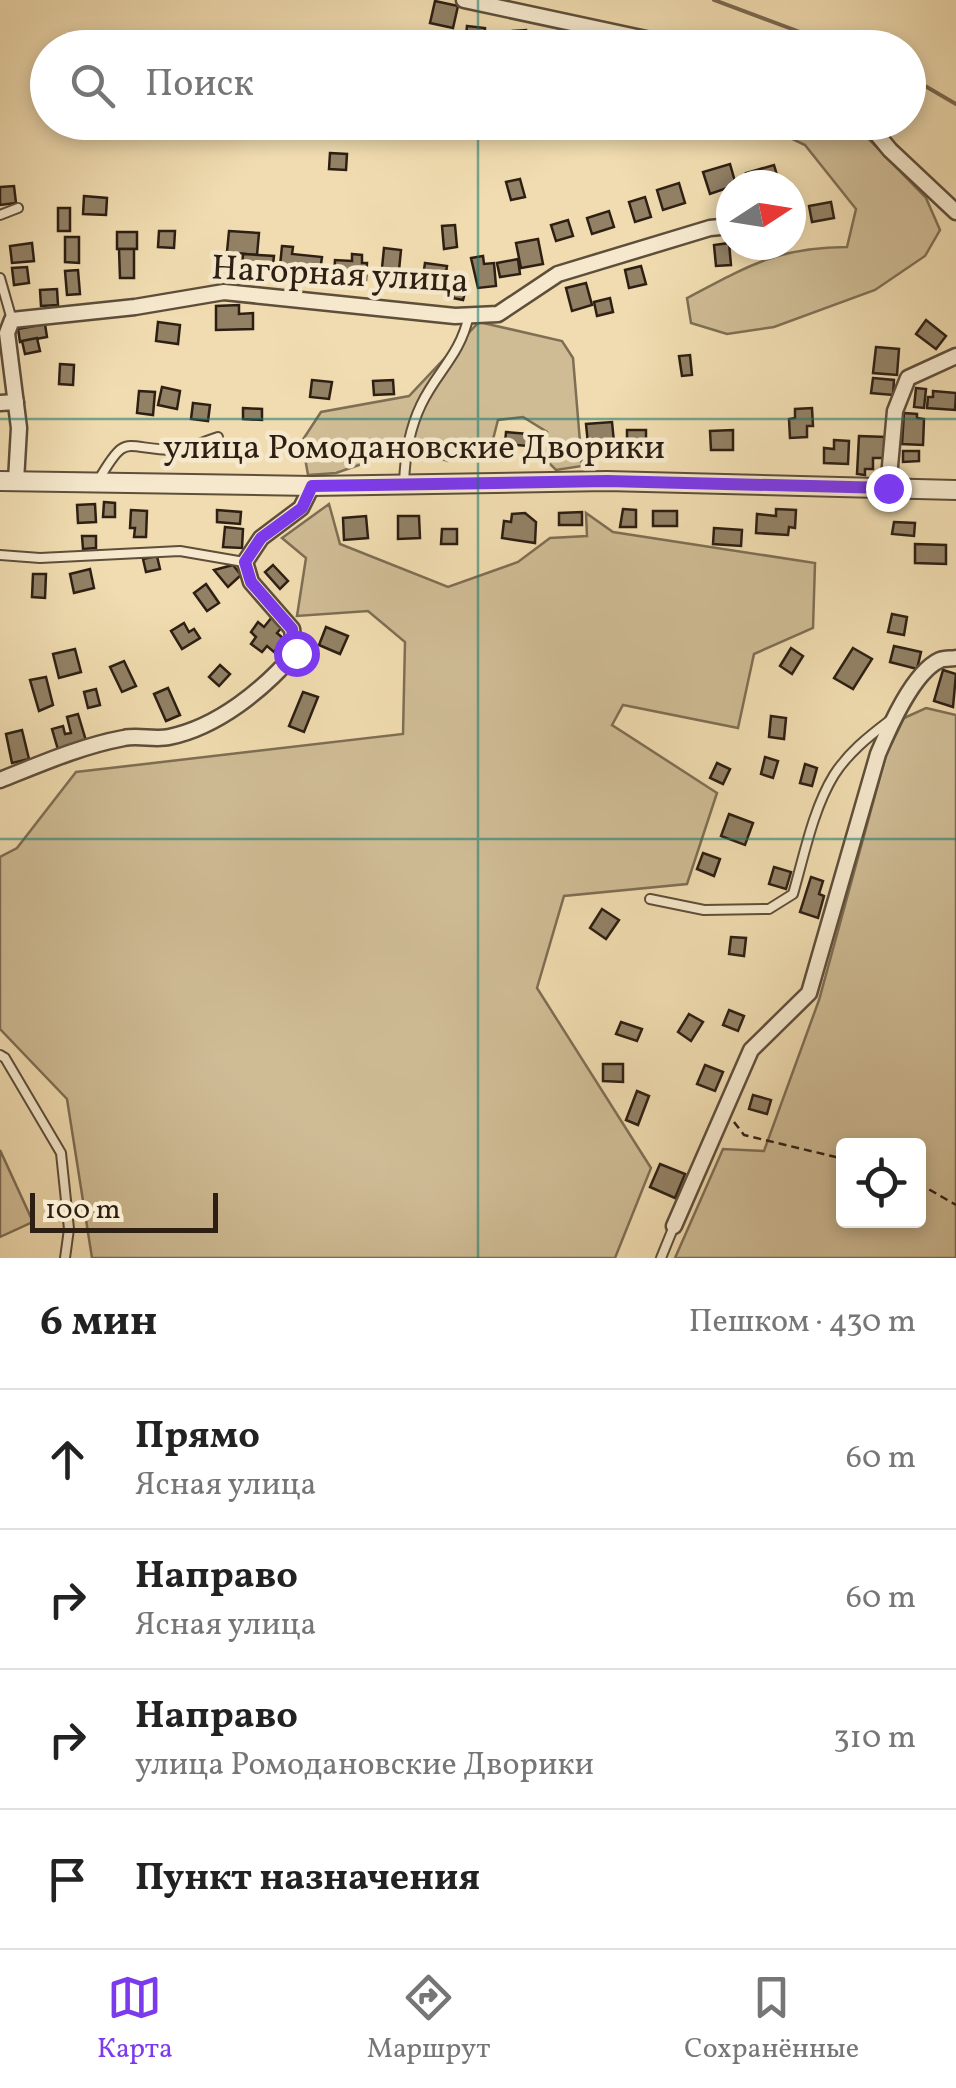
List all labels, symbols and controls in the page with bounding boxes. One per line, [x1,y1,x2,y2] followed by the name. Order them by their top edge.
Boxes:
[30,30,926,140] search box
[65,58,120,113] icon: search
[145,59,254,112] text: Поиск
[716,170,806,260] north arrow
[210,245,470,307] street label: Нагорная улица
[163,425,665,473] street label: улица Ромодановские Дворики
[866,466,912,512] route end
[274,631,320,677] route start
[836,1138,926,1228] map controls
[836,1138,926,1228] button: locate
[30,1188,218,1232] scale bar
[45,1191,120,1230] text: 100 m
[40,1294,157,1353] text: 6 мин
[689,1301,916,1345] text: Пешком · 430 m
[135,1411,260,1464] text: Прямо
[40,1432,95,1487] icon: ahead
[846,1437,916,1481] text: 60 m
[135,1464,317,1508] text: Ясная улица
[135,1551,298,1604] text: Направо
[40,1572,95,1627] icon: right
[846,1577,916,1621] text: 60 m
[135,1604,317,1648] text: Ясная улица
[135,1691,298,1744] text: Направо
[40,1712,95,1767] icon: right
[833,1717,916,1761] text: 310 m
[135,1744,594,1788] text: улица Ромодановские Дворики
[40,1852,95,1907] icon: arrive
[135,1853,480,1906] text: Пункт назначения
[97,1970,173,2069] tab: Карта
[367,1970,490,2069] tab: Маршрут
[684,1970,859,2069] tab: Сохранённые

